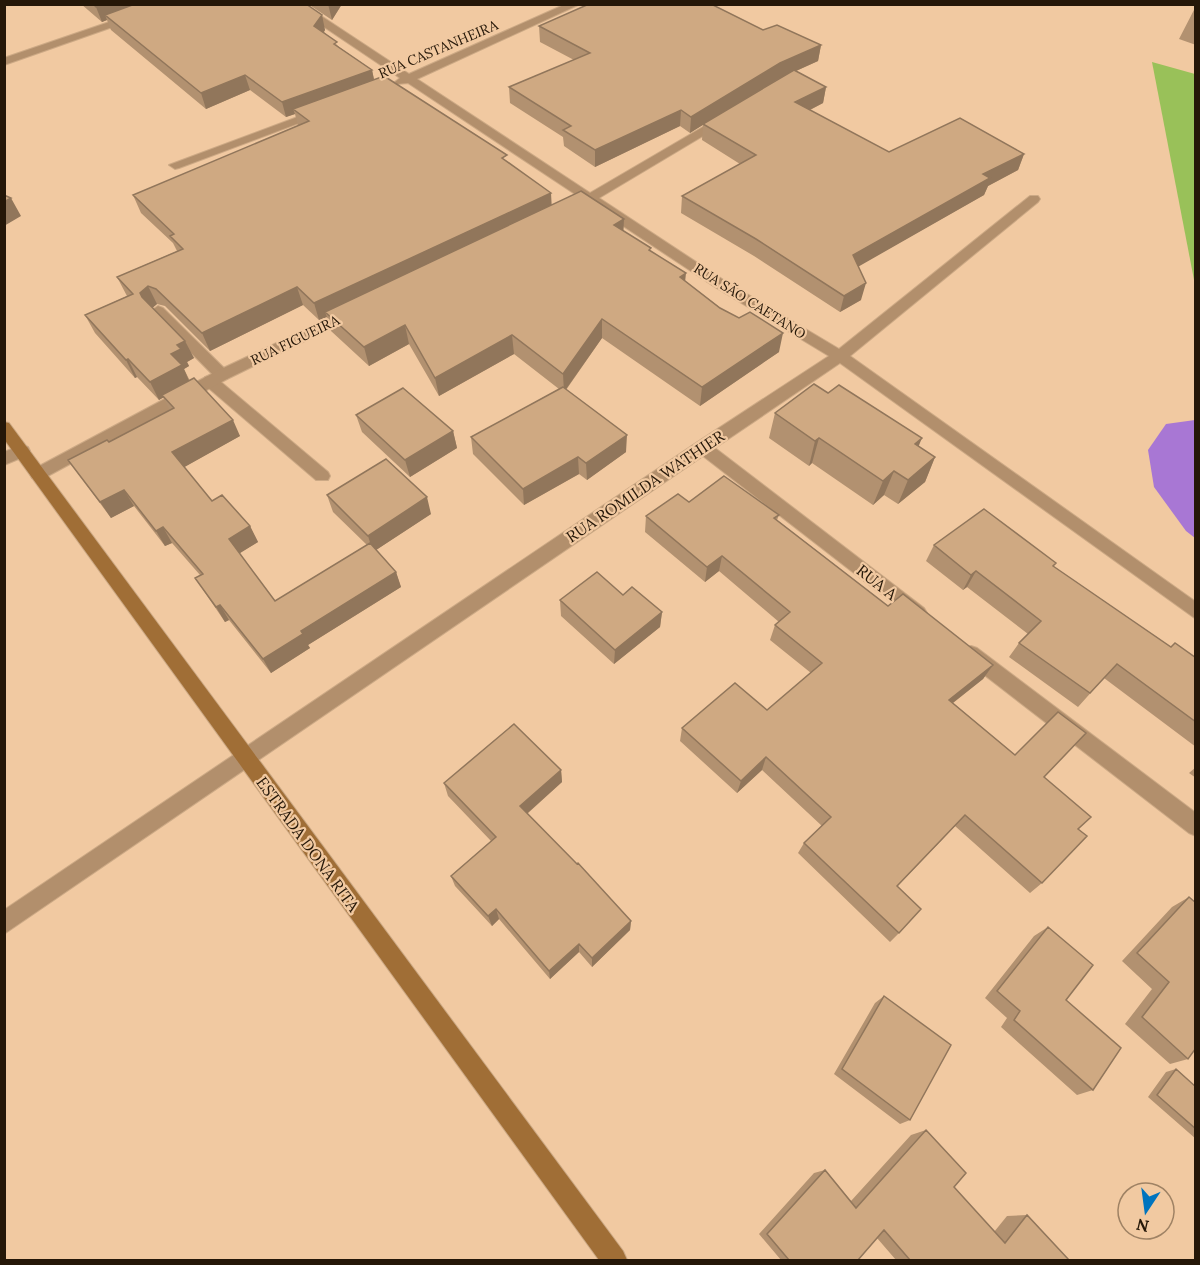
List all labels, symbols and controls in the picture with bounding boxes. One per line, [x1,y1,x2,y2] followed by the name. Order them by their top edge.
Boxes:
[375,16,501,82] street label: RUA CASTANHEIRA
[691,259,809,343] street label: RUA SÃO CAETANO
[248,311,342,369] street label: RUA FIGUEIRA
[562,425,729,546] street label: RUA ROMILDA WATHIER
[853,560,902,605] street label: RUA A
[252,773,364,916] street label: ESTRADA DONA RITA
[1116,1181,1176,1241] north arrow
[1134,1214,1151,1237] text: N

